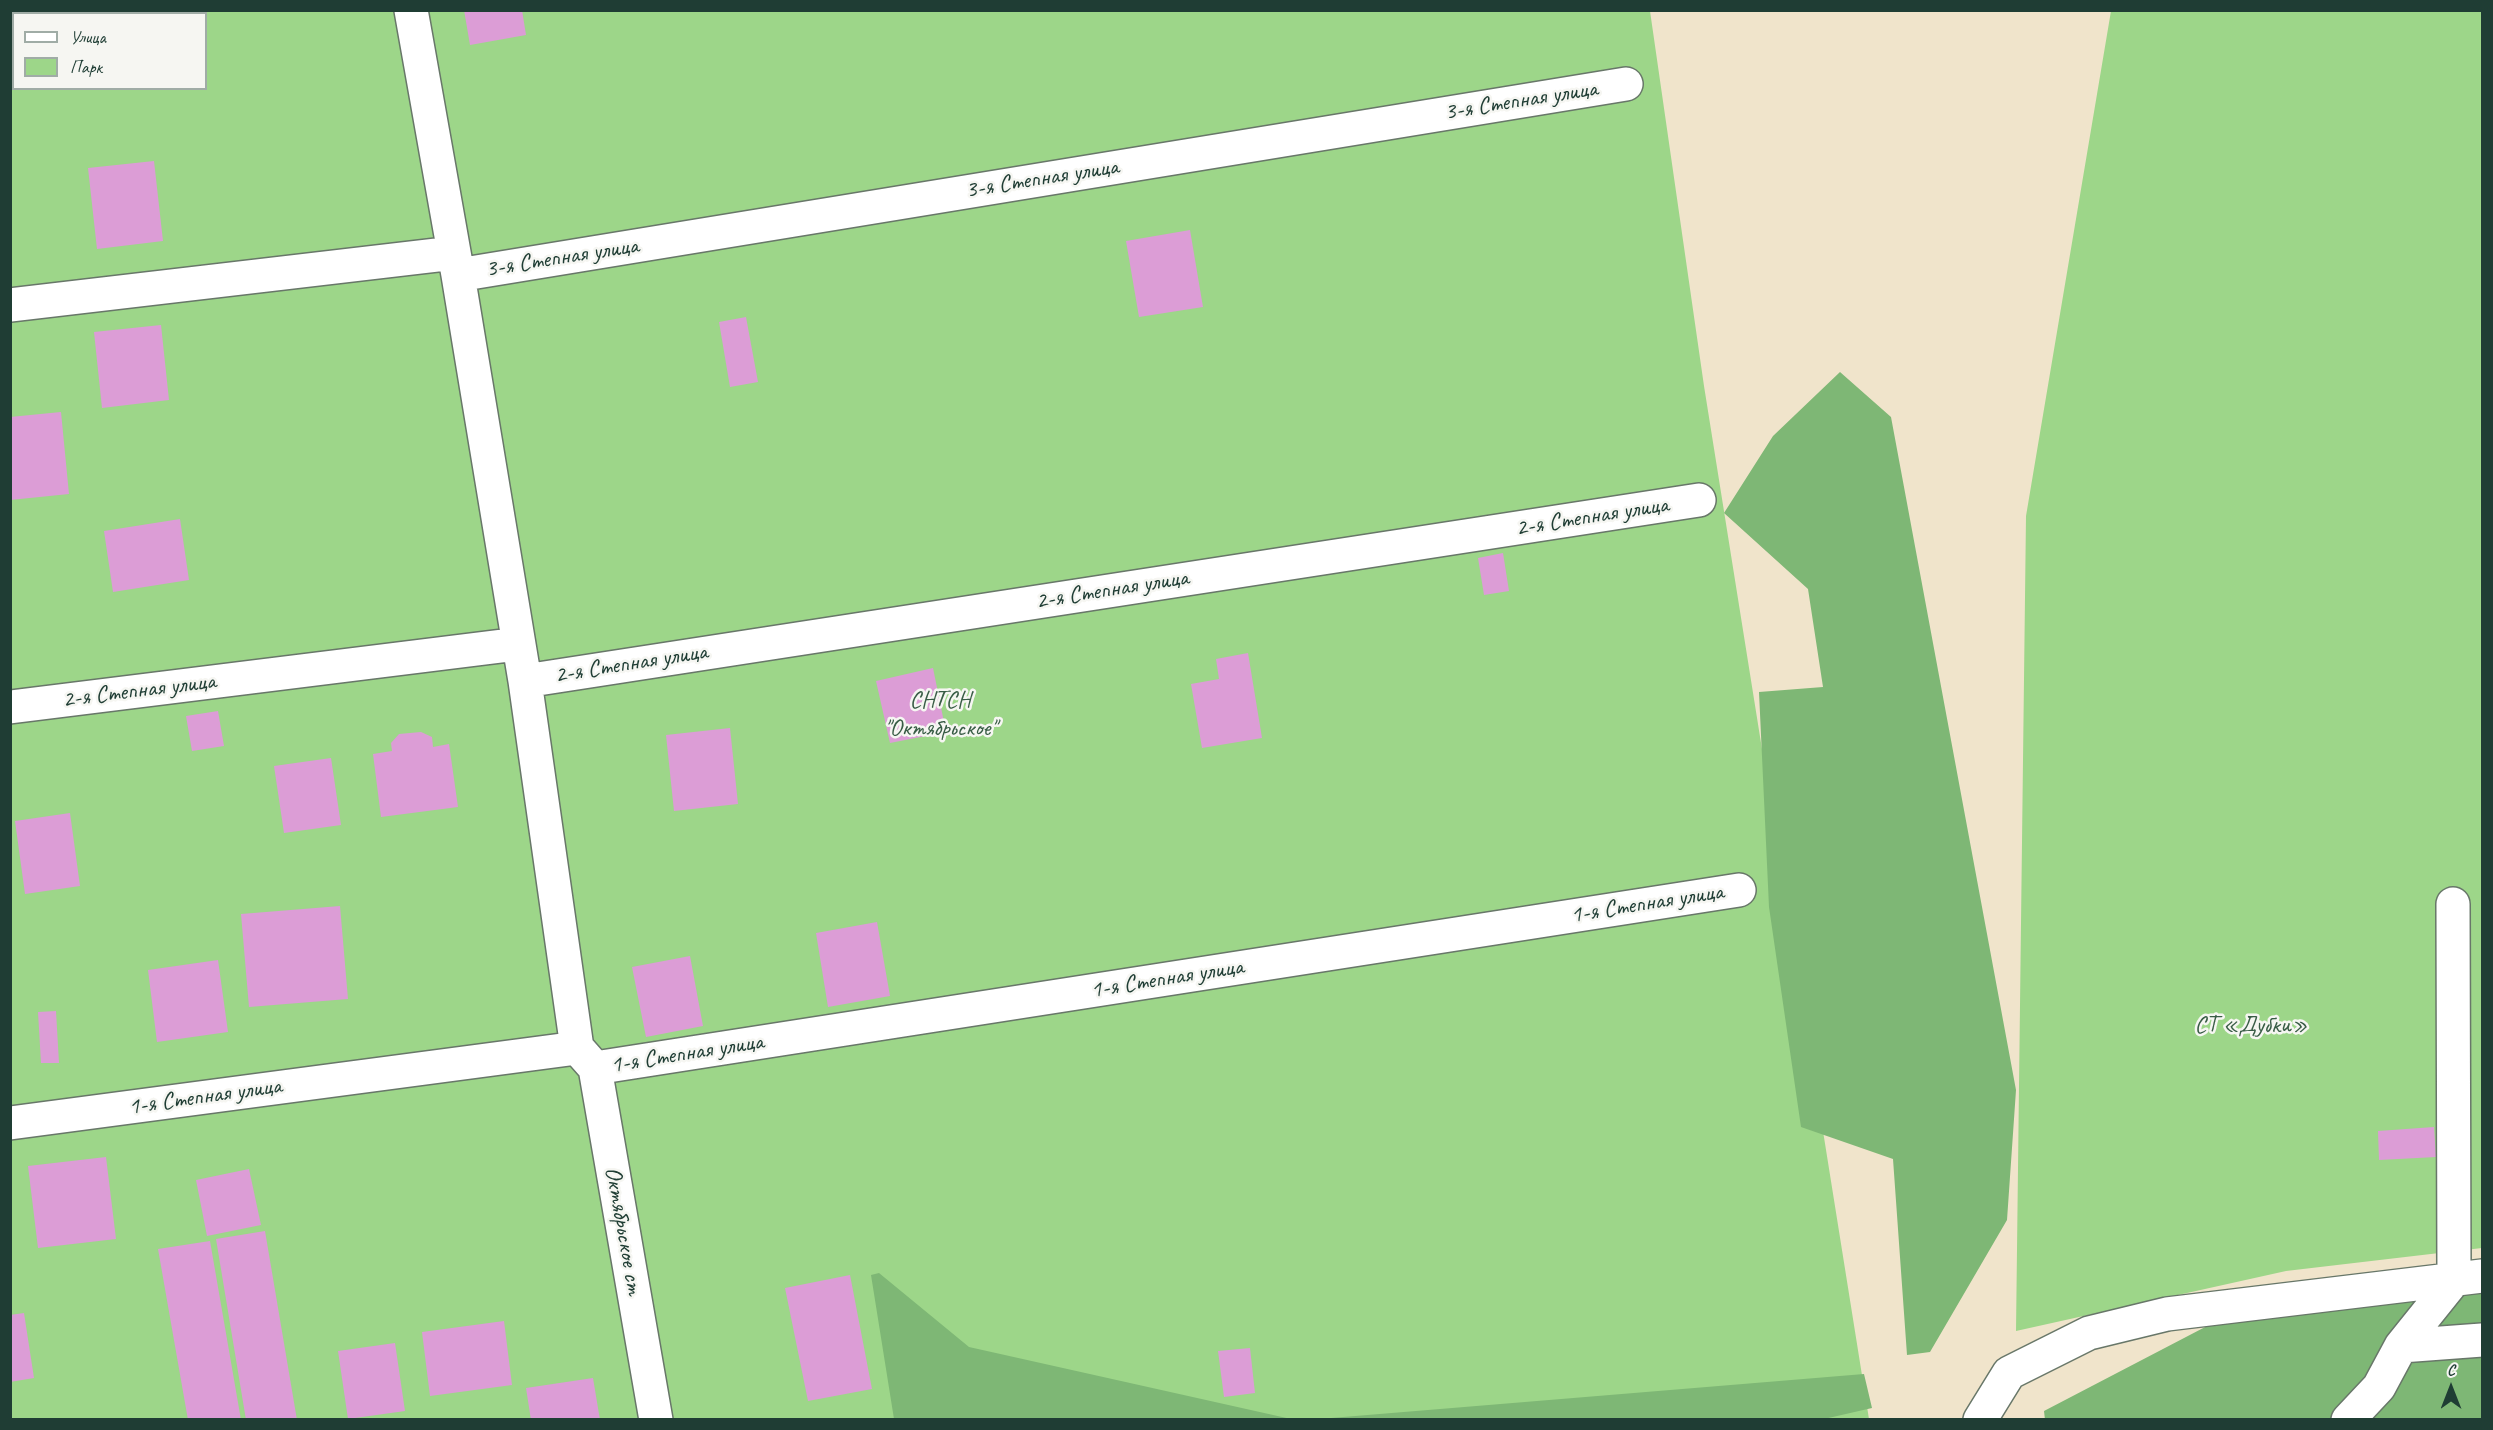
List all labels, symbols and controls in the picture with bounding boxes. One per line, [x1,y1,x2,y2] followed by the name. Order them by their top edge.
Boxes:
[12,12,207,90] legend
[70,26,106,48] text: Улица
[70,56,102,78] text: Парк
[1443,75,1599,127] street label: 3-я Степная улица
[964,153,1120,205] street label: 3-я Степная улица
[484,232,640,284] street label: 3-я Степная улица
[1514,491,1670,543] street label: 2-я Степная улица
[1034,564,1190,616] street label: 2-я Степная улица
[553,638,709,690] street label: 2-я Степная улица
[61,667,217,715] street label: 2-я Степная улица
[884,687,996,743] park label: СНТСН "Октябрьское"
[1569,878,1725,930] street label: 1-я Степная улица
[1089,953,1245,1005] street label: 1-я Степная улица
[2194,1012,2308,1040] park label: СТ «Дубки»
[609,1028,765,1080] street label: 1-я Степная улица
[127,1072,283,1122] street label: 1-я Степная улица
[598,1165,648,1297] street label: Октябрьское ст
[2421,1358,2481,1418] north arrow
[2447,1360,2455,1380] text: С

